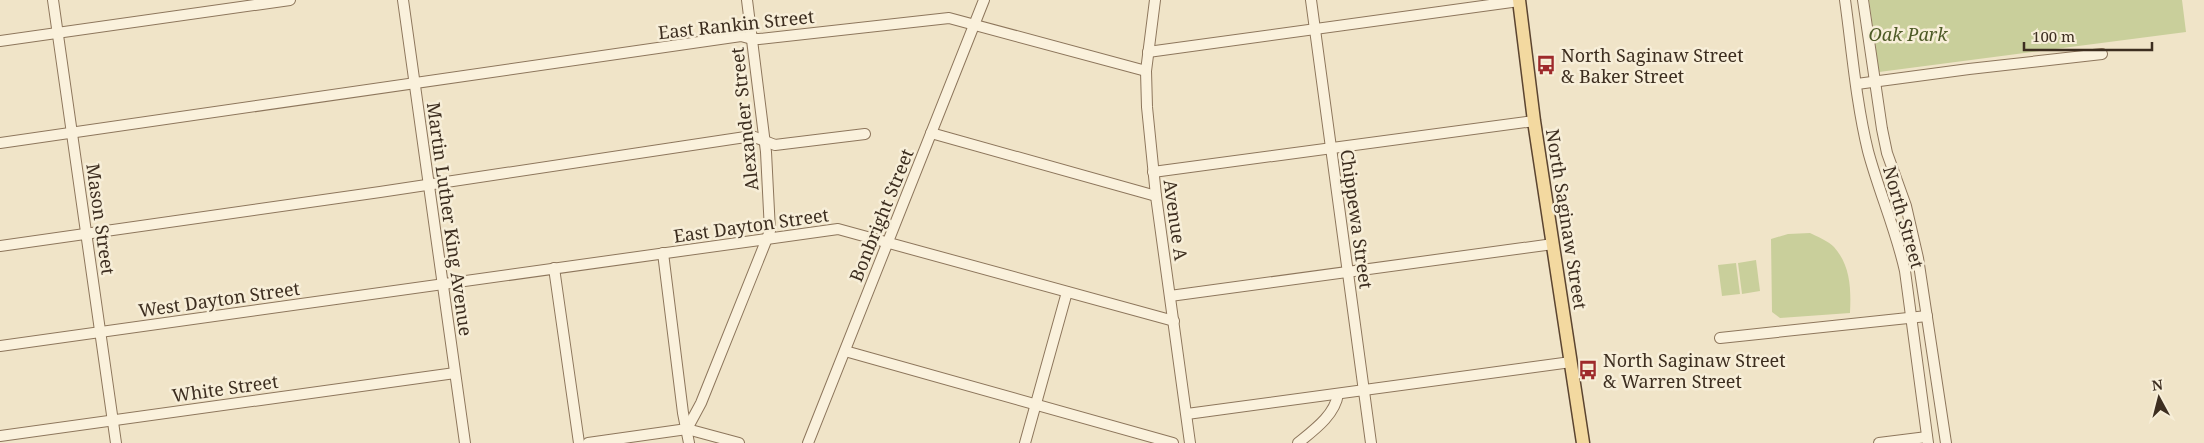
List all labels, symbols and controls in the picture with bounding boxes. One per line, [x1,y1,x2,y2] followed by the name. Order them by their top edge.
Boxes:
[657,4,815,44] street label: East Rankin Street
[2024,20,2152,52] scale bar
[1869,22,1948,46] park label: Oak Park
[2032,26,2075,46] text: 100 m
[1561,43,1744,88] place label: North Saginaw Street & Baker Street
[725,46,763,192] street label: Alexander Street
[1535,54,1557,76] bus stop icon: North Saginaw Street & Baker Street
[422,101,478,337] street label: Martin Luther King Avenue
[1541,127,1593,311] street label: North Saginaw Street
[843,145,919,285] street label: Bonbright Street
[1335,148,1379,290] street label: Chippewa Street
[81,162,121,276] street label: Mason Street
[1878,163,1930,271] street label: North Street
[1158,178,1194,262] street label: Avenue A
[672,202,830,248] street label: East Dayton Street
[137,276,301,322] street label: West Dayton Street
[1603,348,1786,393] place label: North Saginaw Street & Warren Street
[1577,359,1599,381] bus stop icon: North Saginaw Street & Warren Street
[170,369,280,407] street label: White Street
[2134,373,2184,423] north arrow
[2151,374,2164,395] text: N

